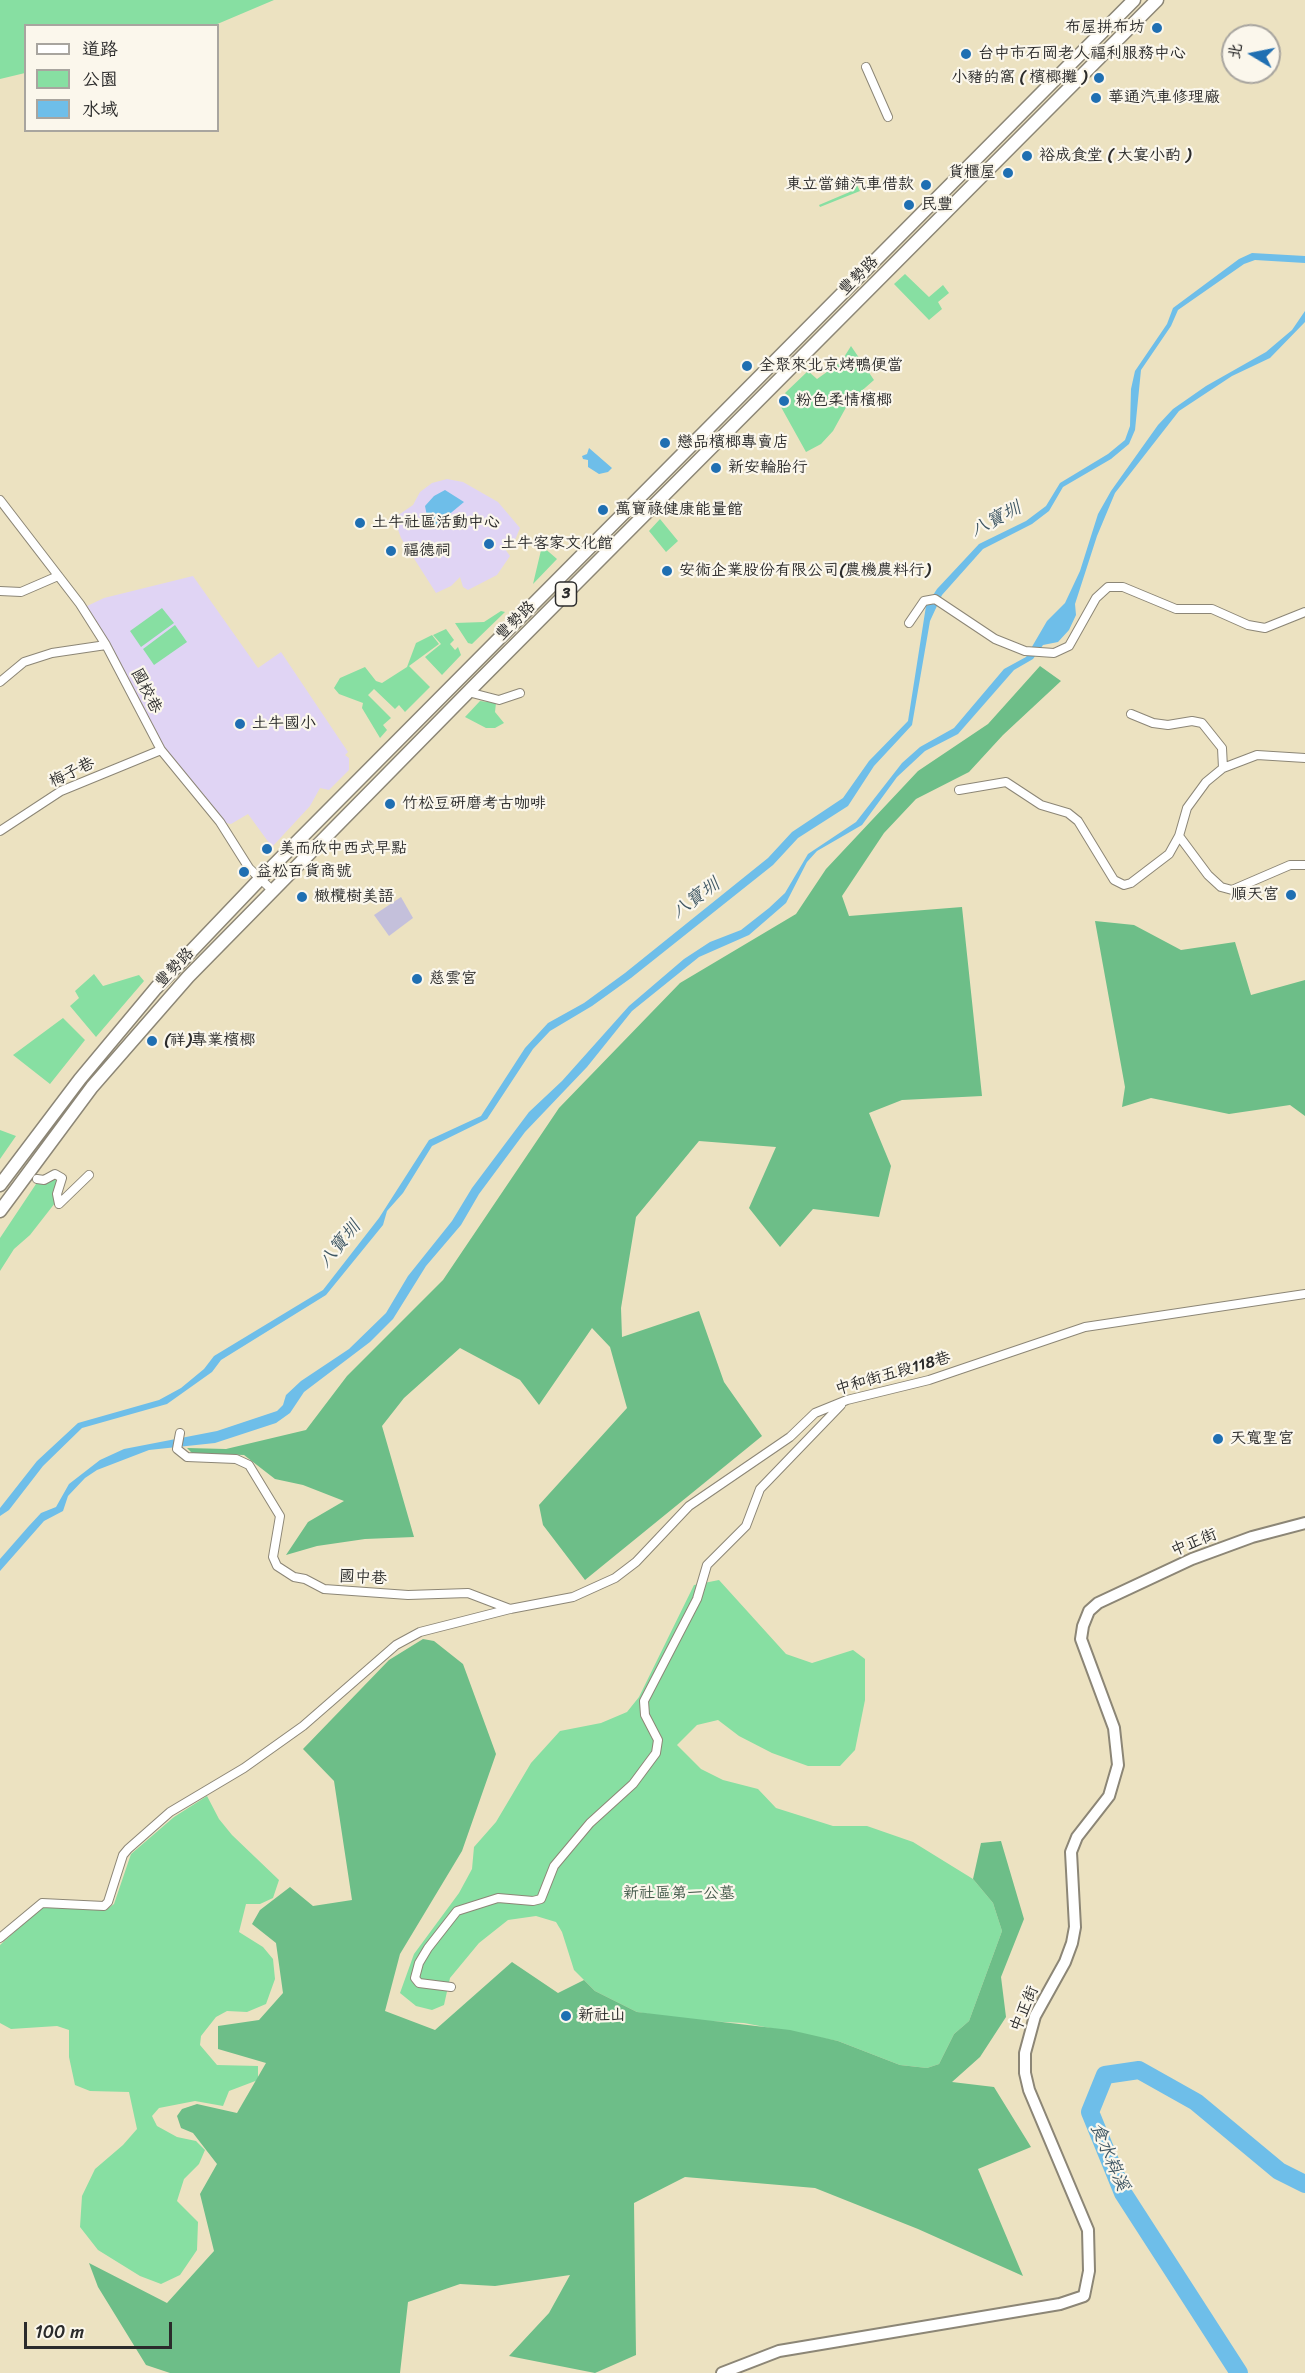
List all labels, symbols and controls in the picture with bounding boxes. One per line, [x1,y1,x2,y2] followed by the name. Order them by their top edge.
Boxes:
[1065,18,1145,38] place label: 布屋拼布坊
[1150,21,1164,35] marker: 布屋拼布坊
[24,24,219,132] legend
[1221,24,1281,84] north arrow
[82,33,118,65] text: 道路
[1219,41,1250,62] text: 北
[978,44,1186,64] place label: 台中市石岡老人福利服務中心
[959,47,973,61] marker: 台中市石岡老人福利服務中心
[82,63,118,95] text: 公園
[951,68,1087,88] place label: 小豬的窩 ( 檳榔攤 )
[1092,71,1106,85] marker: 小豬的窩 ( 檳榔攤 )
[1108,88,1220,108] place label: 華通汽車修理廠
[1089,91,1103,105] marker: 華通汽車修理廠
[82,93,118,125] text: 水域
[1039,146,1191,166] place label: 裕成食堂 ( 大宴小酌 )
[1020,149,1034,163] marker: 裕成食堂 ( 大宴小酌 )
[948,163,996,183] place label: 貨櫃屋
[1001,166,1015,180] marker: 貨櫃屋
[786,175,914,195] place label: 東立當鋪汽車借款
[919,178,933,192] marker: 東立當鋪汽車借款
[921,195,953,215] place label: 民豐
[902,198,916,212] marker: 民豐
[835,252,883,300] street label: 豐勢路
[759,356,903,376] place label: 全聚來北京烤鴨便當
[740,359,754,373] marker: 全聚來北京烤鴨便當
[796,391,892,411] place label: 粉色柔情檳榔
[777,394,791,408] marker: 粉色柔情檳榔
[677,433,789,453] place label: 戀品檳榔專賣店
[658,436,672,450] marker: 戀品檳榔專賣店
[728,458,808,478] place label: 新安輪胎行
[709,461,723,475] marker: 新安輪胎行
[967,498,1025,542] water label: 八寶圳
[615,500,743,520] place label: 萬寶祿健康能量館
[596,503,610,517] marker: 萬寶祿健康能量館
[372,513,500,533] place label: 土牛社區活動中心
[353,516,367,530] marker: 土牛社區活動中心
[501,534,613,554] place label: 土牛客家文化館
[482,537,496,551] marker: 土牛客家文化館
[403,541,451,561] place label: 福德祠
[384,544,398,558] marker: 福德祠
[679,561,930,581] place label: 安術企業股份有限公司(農機農料行)
[660,564,674,578] marker: 安術企業股份有限公司(農機農料行)
[556,582,576,606] road number: 3
[492,597,540,645] street label: 豐勢路
[127,665,165,717] street label: 國校巷
[252,714,316,734] place label: 土牛國小
[233,717,247,731] marker: 土牛國小
[46,754,98,792] street label: 梅子巷
[402,794,546,814] place label: 竹松豆研磨考古咖啡
[383,797,397,811] marker: 竹松豆研磨考古咖啡
[279,839,407,859] place label: 美而欣中西式早點
[260,842,274,856] marker: 美而欣中西式早點
[256,862,352,882] place label: 益松百貨商號
[237,865,251,879] marker: 益松百貨商號
[668,874,724,924] water label: 八寶圳
[1231,885,1279,905] place label: 順天宮
[314,887,394,907] place label: 橄欖樹美語
[1284,888,1298,902] marker: 順天宮
[295,890,309,904] marker: 橄欖樹美語
[152,944,198,992] street label: 豐勢路
[429,969,477,989] place label: 慈雲宮
[410,972,424,986] marker: 慈雲宮
[164,1031,255,1051] place label: (祥)專業檳榔
[145,1034,159,1048] marker: (祥)專業檳榔
[315,1217,365,1273] water label: 八寶圳
[833,1348,953,1400] street label: 中和街五段118巷
[1230,1429,1294,1449] place label: 天寬聖宮
[1211,1432,1225,1446] marker: 天寬聖宮
[1168,1525,1220,1561] street label: 中正街
[339,1567,387,1589] street label: 國中巷
[623,1884,735,1904] park label: 新社區第一公墓
[1007,1983,1043,2035] street label: 中正街
[578,2006,626,2026] place label: 新社山
[559,2009,573,2023] marker: 新社山
[1085,2120,1133,2194] water label: 食水嵙溪
[27,2310,176,2348] scale bar
[35,2316,84,2348] text: 100 m

